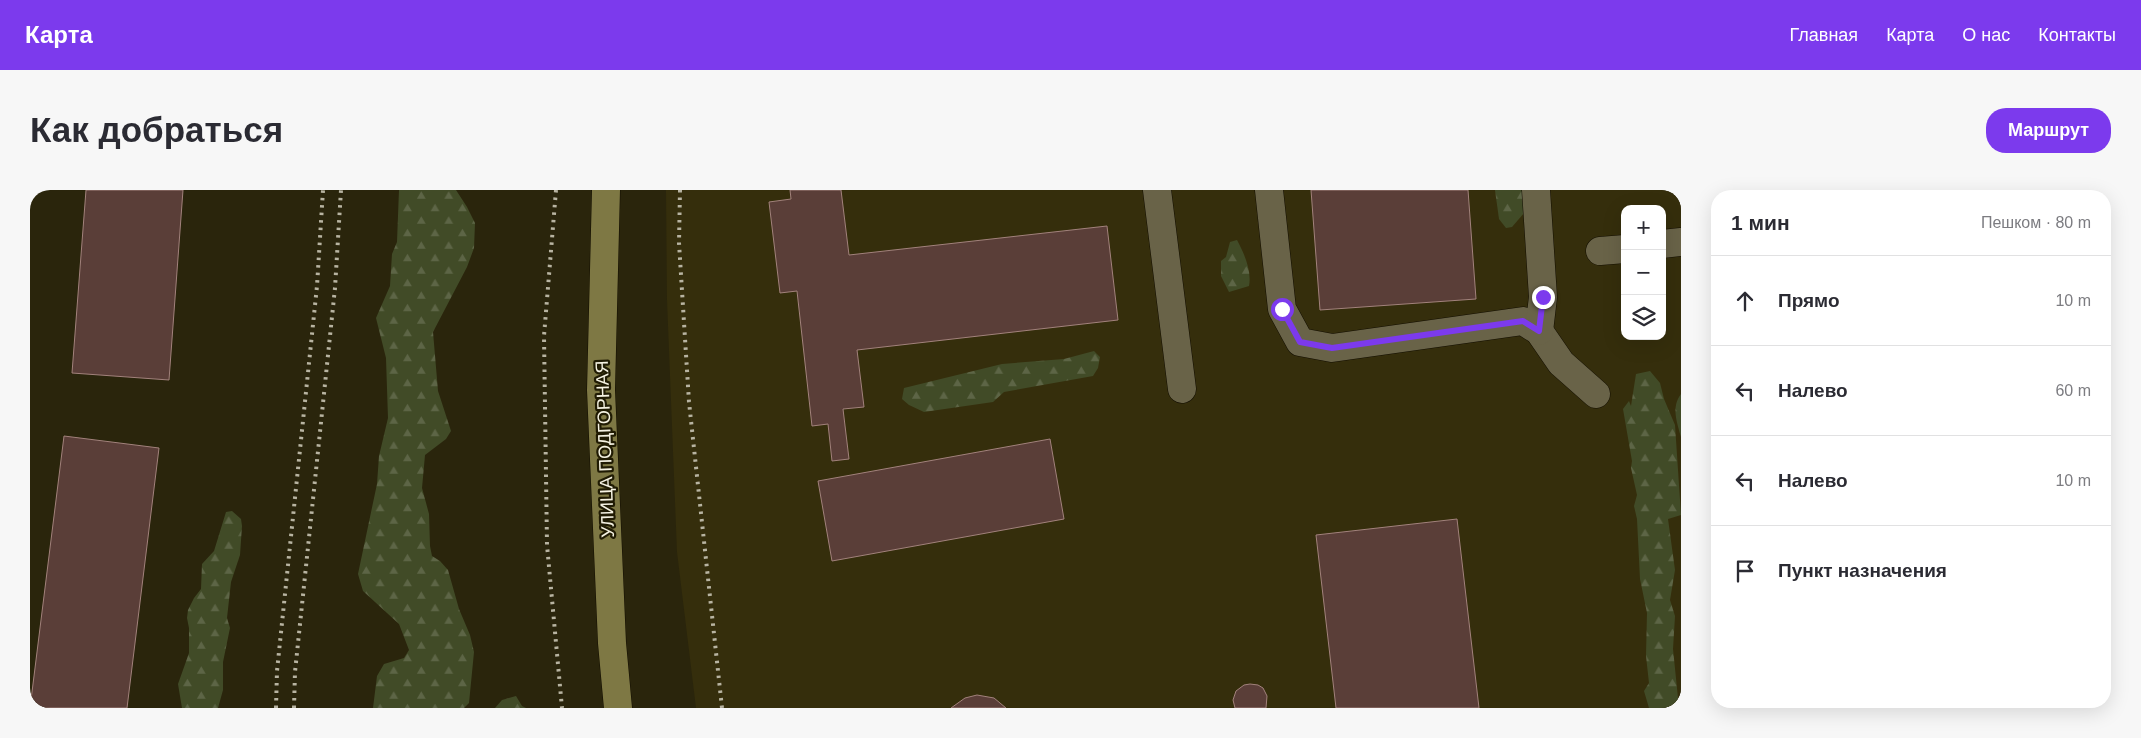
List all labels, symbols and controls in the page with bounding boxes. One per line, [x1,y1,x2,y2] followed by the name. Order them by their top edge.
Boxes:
[25,21,93,48] text: Карта
[1790,25,1858,45] text: Главная
[1886,25,1934,45] text: Карта
[1962,25,2010,45] text: О нас
[2038,25,2116,45] text: Контакты
[1986,108,2111,153] button: Маршрут
[30,110,283,149] text: Как добраться
[1621,205,1666,340] map controls
[1621,205,1666,250] button: +
[1731,211,1790,234] text: 1 мин
[1981,214,2091,231] text: Пешком · 80 m
[1621,250,1666,295] button: −
[1532,286,1555,309] route end
[1731,287,1759,315] icon: ahead
[1778,290,1840,311] text: Прямо
[2055,292,2091,309] text: 10 m
[1621,295,1666,340] button: layers
[1271,298,1294,321] route start
[592,360,618,538] street label: УЛИЦА ПОДГОРНАЯ
[1731,377,1759,405] icon: left
[1778,380,1848,401] text: Налево
[2055,382,2091,399] text: 60 m
[1731,467,1759,495] icon: left
[1778,470,1848,491] text: Налево
[2055,472,2091,489] text: 10 m
[1731,557,1759,585] icon: arrive
[1778,560,1947,581] text: Пункт назначения

